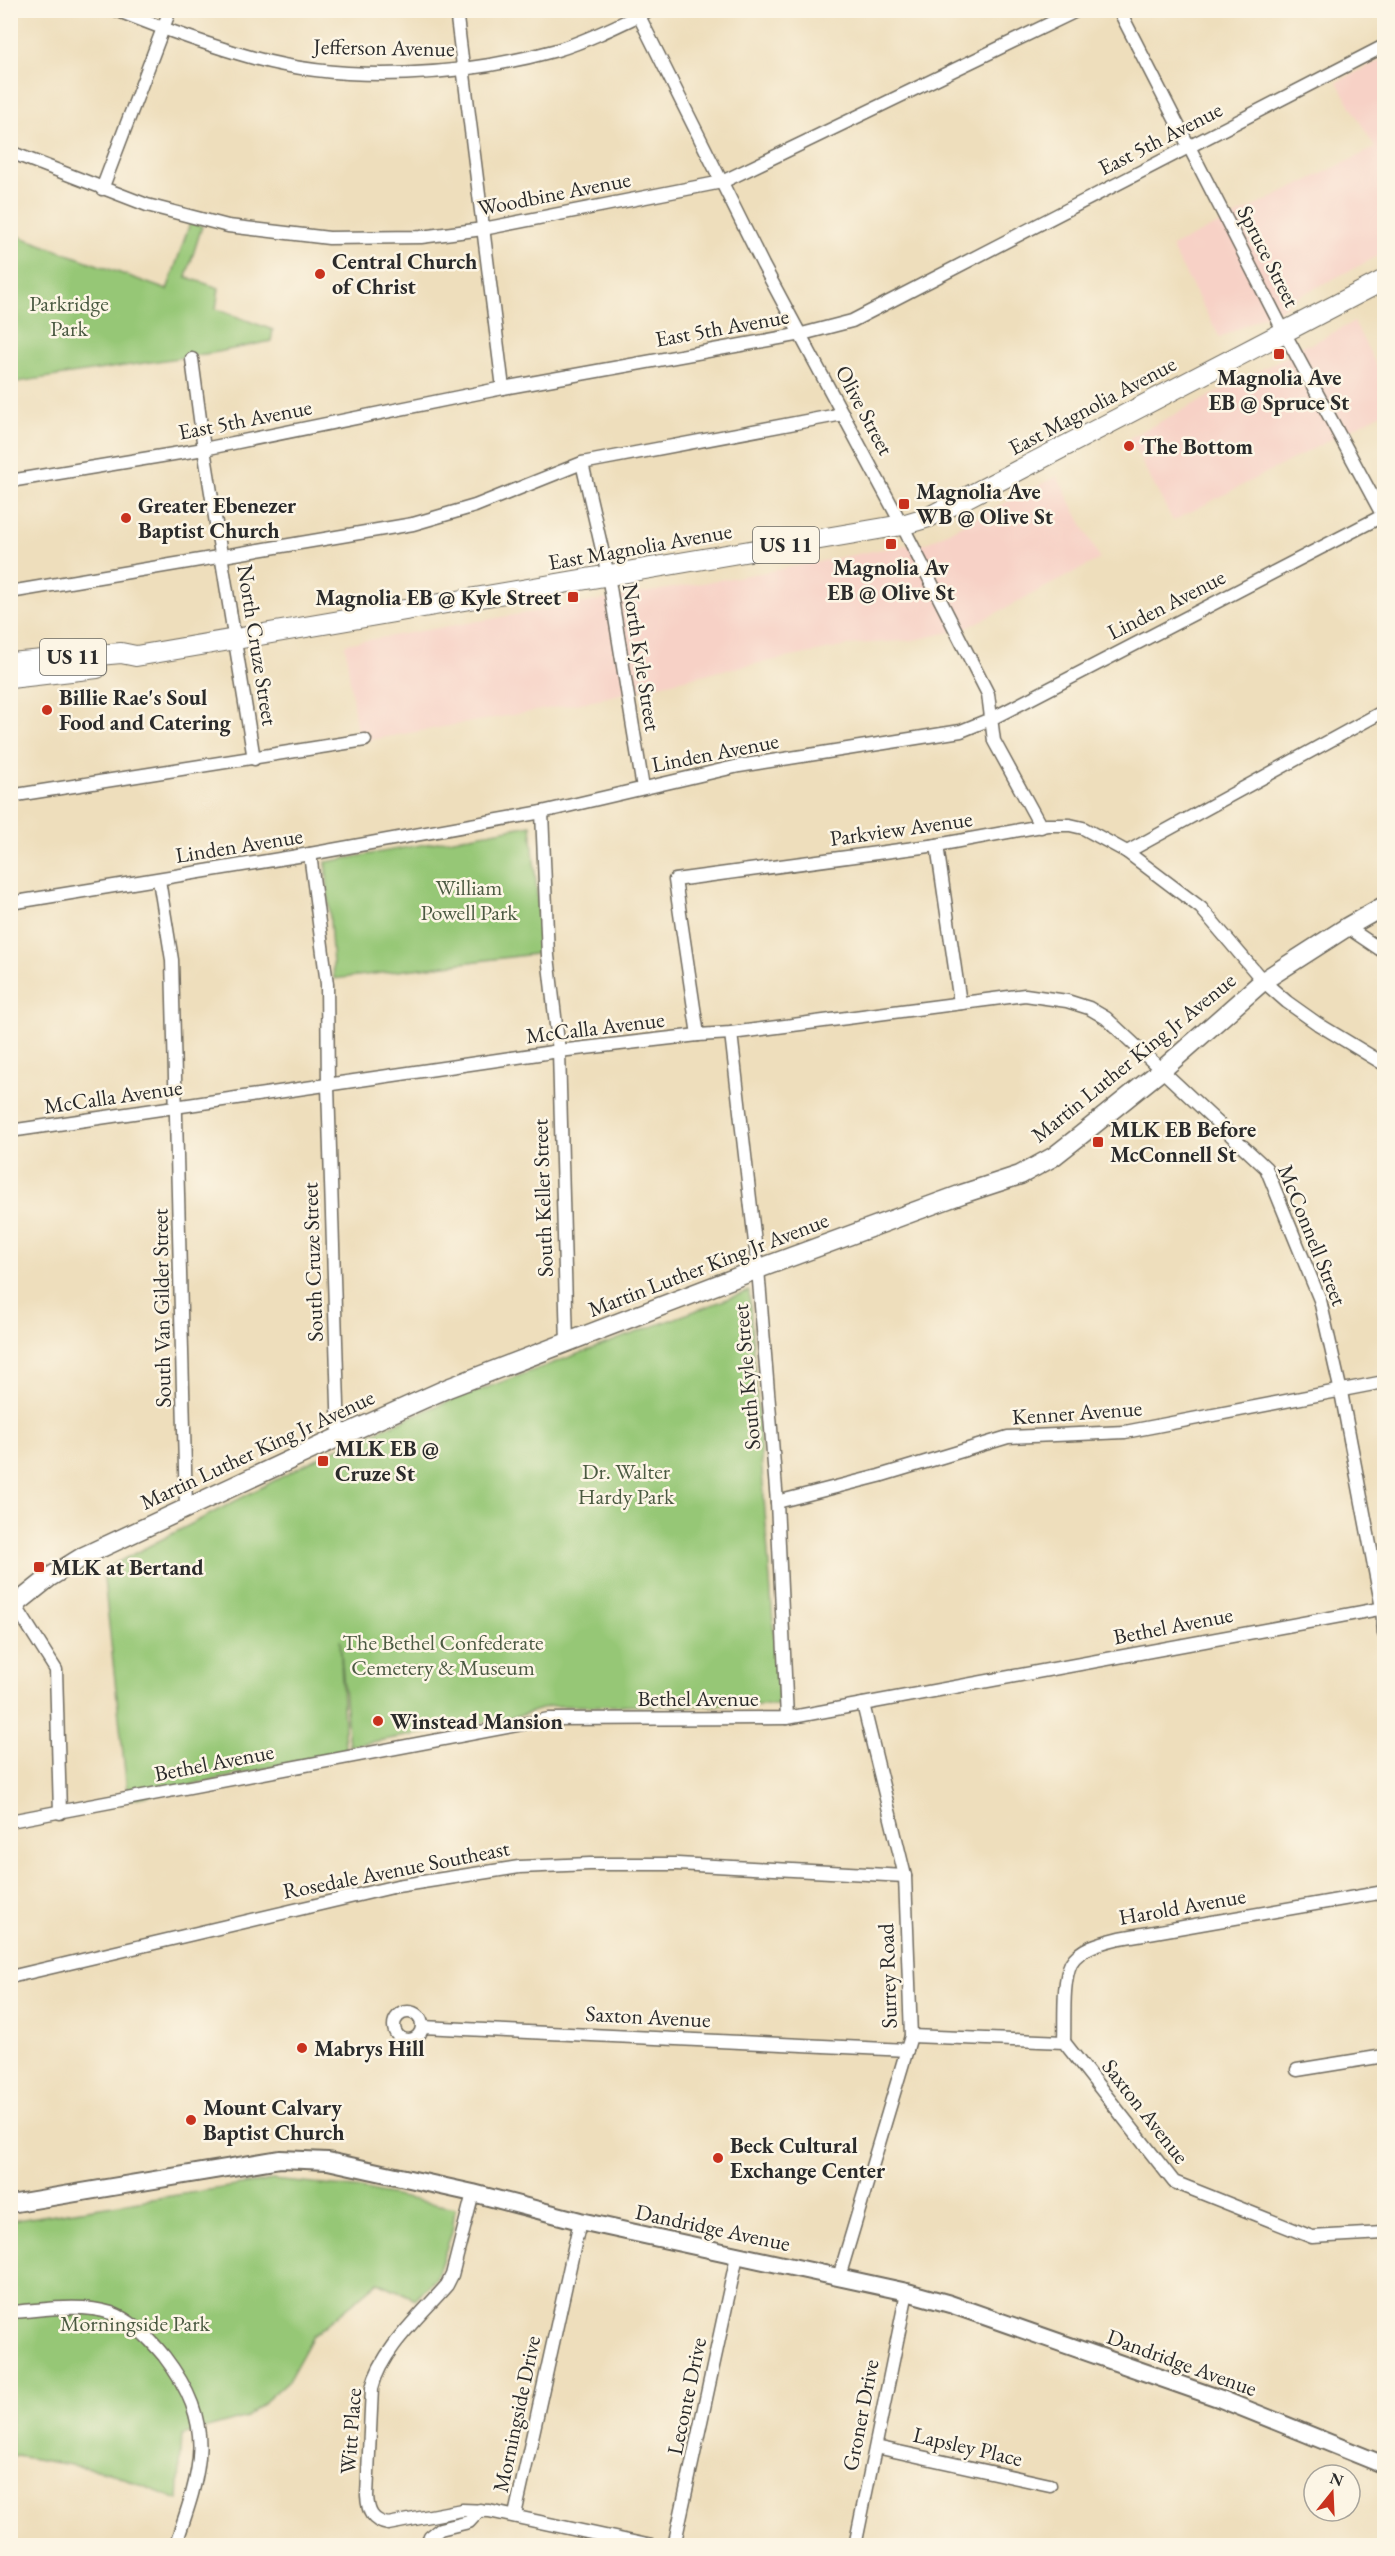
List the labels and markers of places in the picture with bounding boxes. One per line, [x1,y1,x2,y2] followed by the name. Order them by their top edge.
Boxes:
[332,247,477,301] place label: Central Church of Christ
[313,267,327,281] marker: Central Church of Christ
[1272,347,1286,361] marker: Magnolia Ave EB @ Spruce St
[1209,363,1350,417] place label: Magnolia Ave EB @ Spruce St
[1141,432,1253,461] place label: The Bottom
[1122,439,1136,453] marker: The Bottom
[916,477,1054,531] place label: Magnolia Ave WB @ Olive St
[138,491,297,545] place label: Greater Ebenezer Baptist Church
[897,497,911,511] marker: Magnolia Ave WB @ Olive St
[119,511,133,525] marker: Greater Ebenezer Baptist Church
[884,537,898,551] marker: Magnolia Av EB @ Olive St
[827,553,955,607] place label: Magnolia Av EB @ Olive St
[315,583,562,612] place label: Magnolia EB @ Kyle Street
[566,590,580,604] marker: Magnolia EB @ Kyle Street
[59,683,232,737] place label: Billie Rae's Soul Food and Catering
[40,703,54,717] marker: Billie Rae's Soul Food and Catering
[1110,1115,1256,1169] place label: MLK EB Before McConnell St
[1091,1135,1105,1149] marker: MLK EB Before McConnell St
[335,1434,439,1488] place label: MLK EB @ Cruze St
[316,1454,330,1468] marker: MLK EB @ Cruze St
[51,1553,204,1582] place label: MLK at Bertand
[32,1560,46,1574] marker: MLK at Bertand
[390,1707,563,1736] place label: Winstead Mansion
[371,1714,385,1728] marker: Winstead Mansion
[314,2034,425,2063] place label: Mabrys Hill
[295,2041,309,2055] marker: Mabrys Hill
[203,2093,345,2147] place label: Mount Calvary Baptist Church
[184,2113,198,2127] marker: Mount Calvary Baptist Church
[730,2131,886,2185] place label: Beck Cultural Exchange Center
[711,2151,725,2165] marker: Beck Cultural Exchange Center

